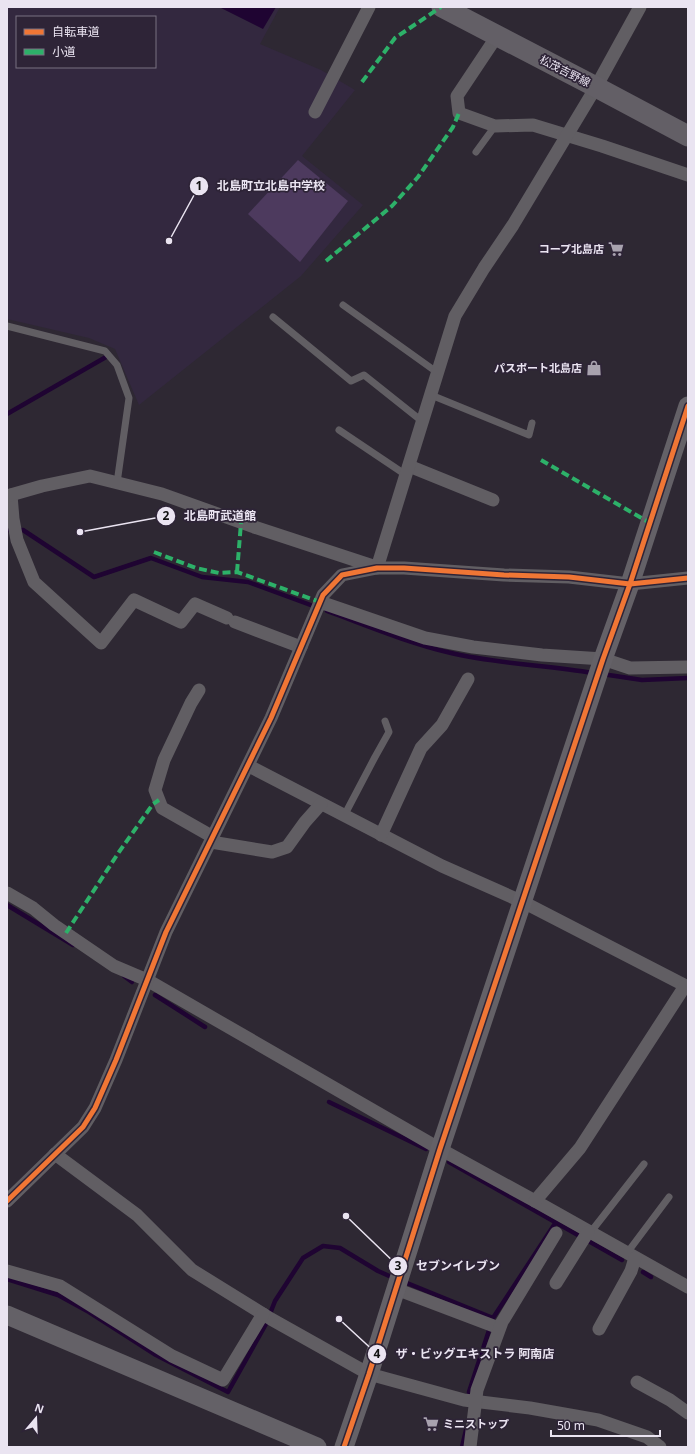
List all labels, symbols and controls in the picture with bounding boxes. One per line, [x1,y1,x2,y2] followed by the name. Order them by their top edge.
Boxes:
[16,16,156,68] legend
[52,23,100,40] text: 自転車道
[52,43,76,60] text: 小道
[537,51,593,90] street label: 松茂吉野線
[189,174,333,198] callout: 北島町立北島中学校
[196,177,202,194] text: 1
[217,177,325,194] text: 北島町立北島中学校
[607,240,625,258] supermarket icon: コープ北島店
[539,241,604,256] place label: コープ北島店
[585,359,603,377] shop icon: パスポート北島店
[494,360,582,375] place label: パスポート北島店
[156,504,264,528] callout: 北島町武道館
[163,507,170,524] text: 2
[184,507,256,524] text: 北島町武道館
[388,1254,508,1278] callout: セブンイレブン
[395,1257,402,1274] text: 3
[416,1257,500,1274] text: セブンイレブン
[367,1342,563,1366] callout: ザ・ビッグエキストラ 阿南店
[374,1345,381,1362] text: 4
[396,1345,554,1362] text: ザ・ビッグエキストラ 阿南店
[16,1398,56,1438] north arrow
[33,1400,46,1417] text: N
[551,1412,660,1438] scale bar
[422,1415,440,1433] supermarket icon: ミニストップ
[443,1416,509,1431] place label: ミニストップ
[557,1417,585,1434] text: 50 m

